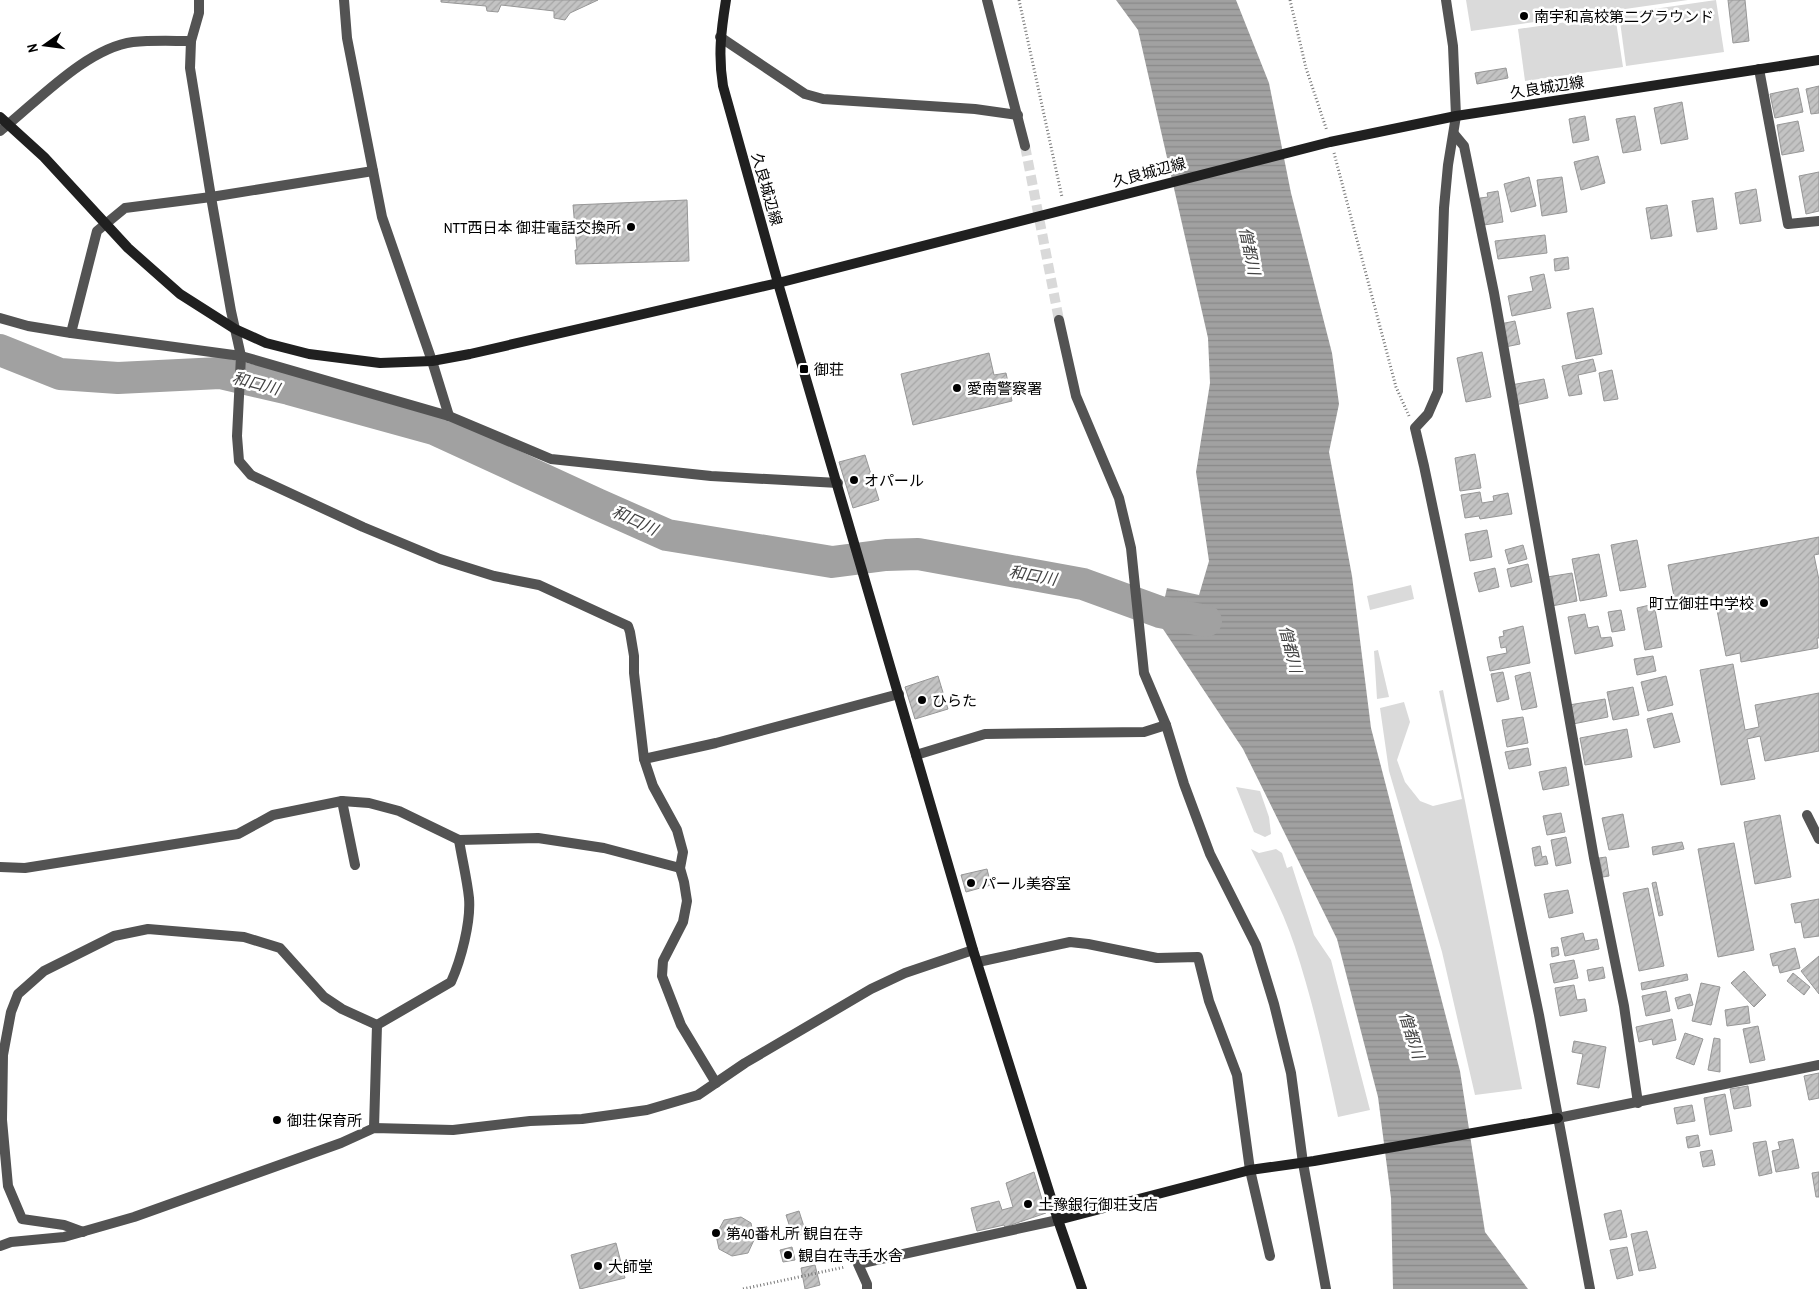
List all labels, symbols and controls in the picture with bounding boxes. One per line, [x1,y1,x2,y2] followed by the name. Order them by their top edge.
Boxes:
[1534,6,1714,27] place label: 南宇和高校第二グラウンド
[1518,10,1530,22] marker: 南宇和高校第二グラウンド
[20,20,70,70] north arrow
[23,42,42,54] text: N
[1508,71,1586,103] street label: 久良城辺線
[747,150,787,228] street label: 久良城辺線
[1110,152,1188,192] street label: 久良城辺線
[444,217,621,238] place label: NTT西日本 御荘電話交換所
[625,221,637,233] marker: NTT西日本 御荘電話交換所
[1234,225,1266,279] water label: 僧都川
[814,359,844,380] place label: 御荘
[798,363,810,375] marker: 御荘
[230,366,284,400] water label: 和口川
[967,378,1042,399] place label: 愛南警察署
[951,382,963,394] marker: 愛南警察署
[864,470,924,491] place label: オパール
[848,474,860,486] marker: オパール
[609,500,663,541] water label: 和口川
[1007,560,1061,590] water label: 和口川
[1649,593,1754,614] place label: 町立御荘中学校
[1758,597,1770,609] marker: 町立御荘中学校
[1275,623,1308,677] water label: 僧都川
[932,690,977,711] place label: ひらた
[916,694,928,706] marker: ひらた
[981,873,1071,894] place label: パール美容室
[965,877,977,889] marker: パール美容室
[1394,1009,1430,1063] water label: 僧都川
[287,1110,362,1131] place label: 御荘保育所
[271,1114,283,1126] marker: 御荘保育所
[1038,1194,1158,1215] place label: 土豫銀行御荘支店
[1022,1198,1034,1210] marker: 土豫銀行御荘支店
[726,1223,863,1244] place label: 第40番札所 観自在寺
[710,1227,722,1239] marker: 第40番札所 観自在寺
[798,1245,903,1266] place label: 観自在寺手水舎
[782,1249,794,1261] marker: 観自在寺手水舎
[608,1256,653,1277] place label: 大師堂
[592,1260,604,1272] marker: 大師堂

